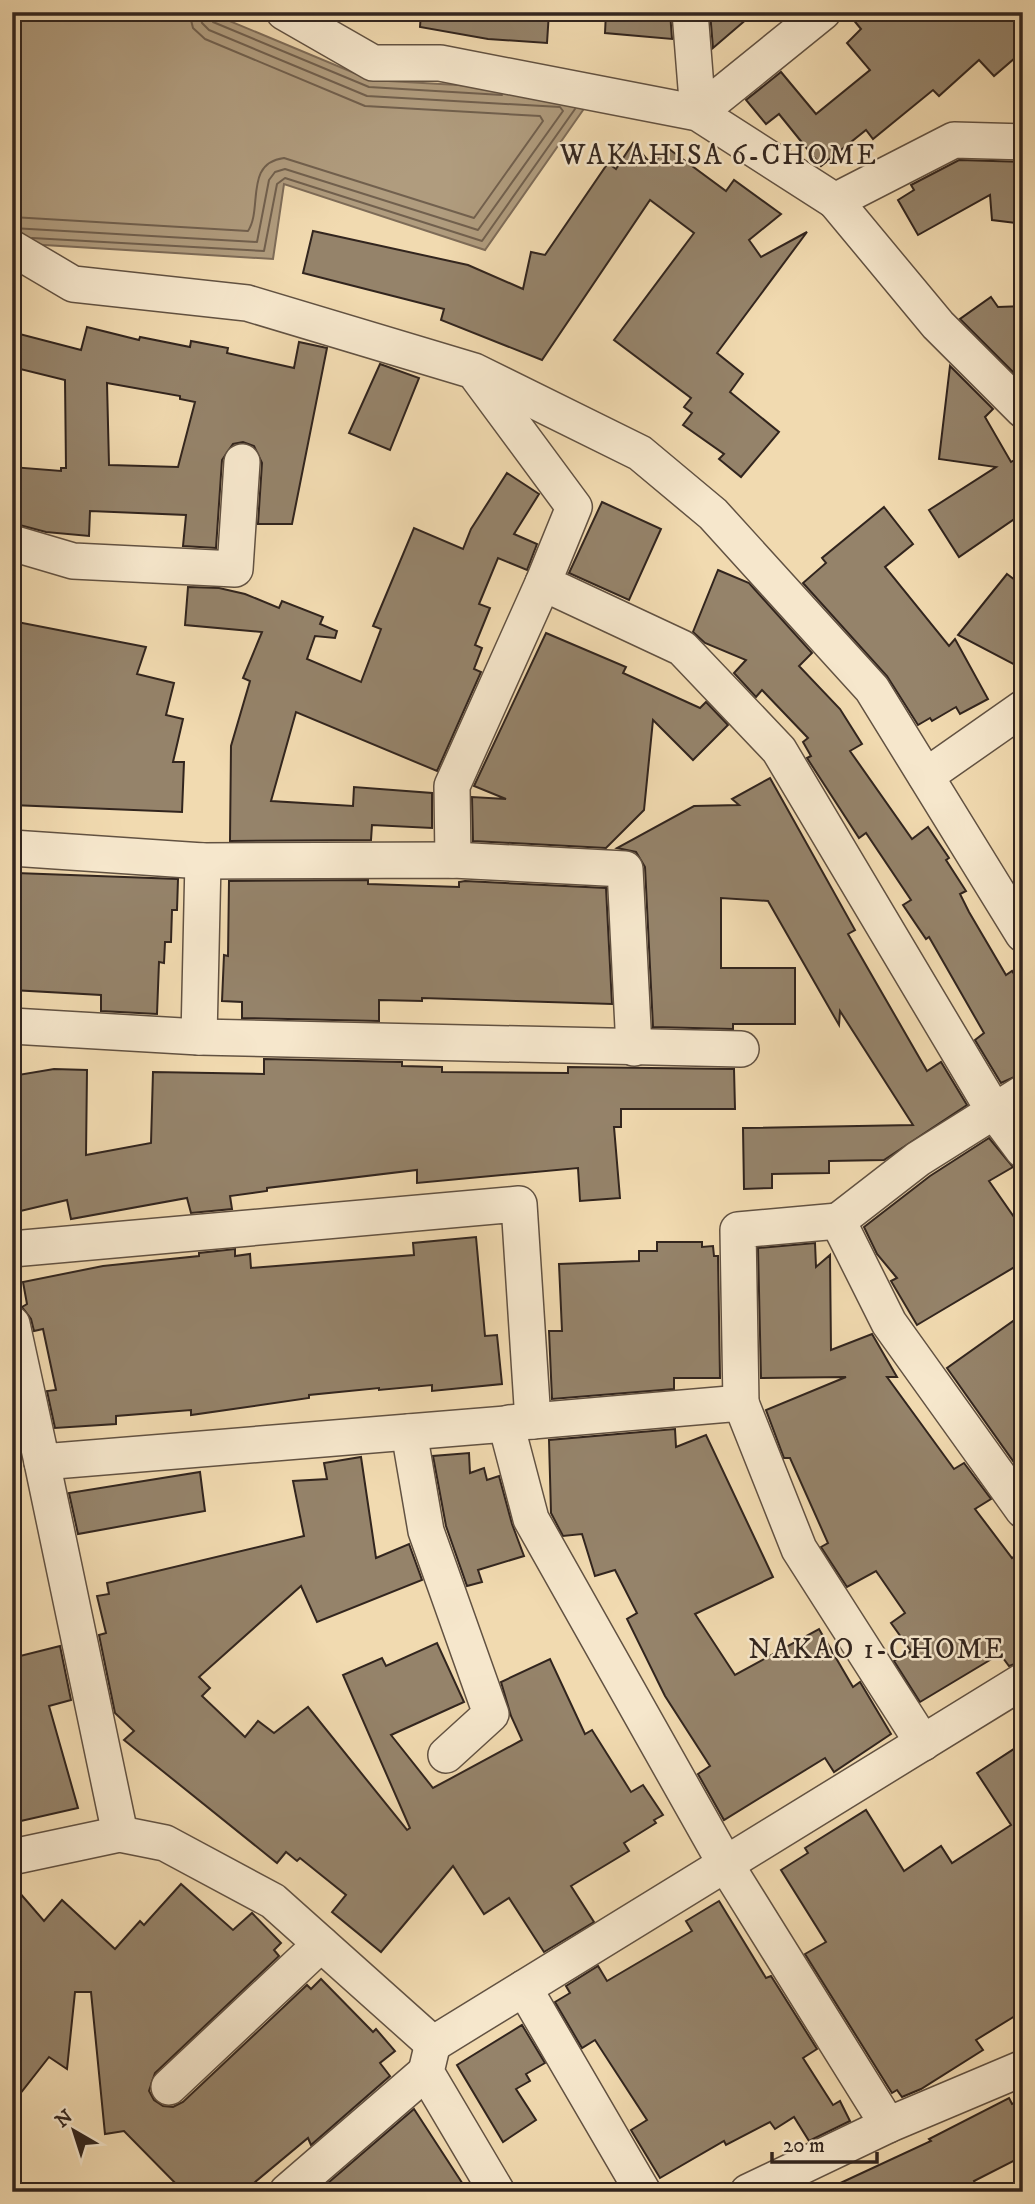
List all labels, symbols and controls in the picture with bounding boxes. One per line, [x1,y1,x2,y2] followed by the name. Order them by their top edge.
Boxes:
[559,138,878,173] district label: WAKAHISA 6-CHOME
[748,1632,1006,1667] district label: NAKAO 1-CHOME
[38,2096,108,2166] north arrow
[51,2105,78,2133] text: N
[772,2120,878,2164] scale bar
[783,2133,825,2159] text: 20 m

